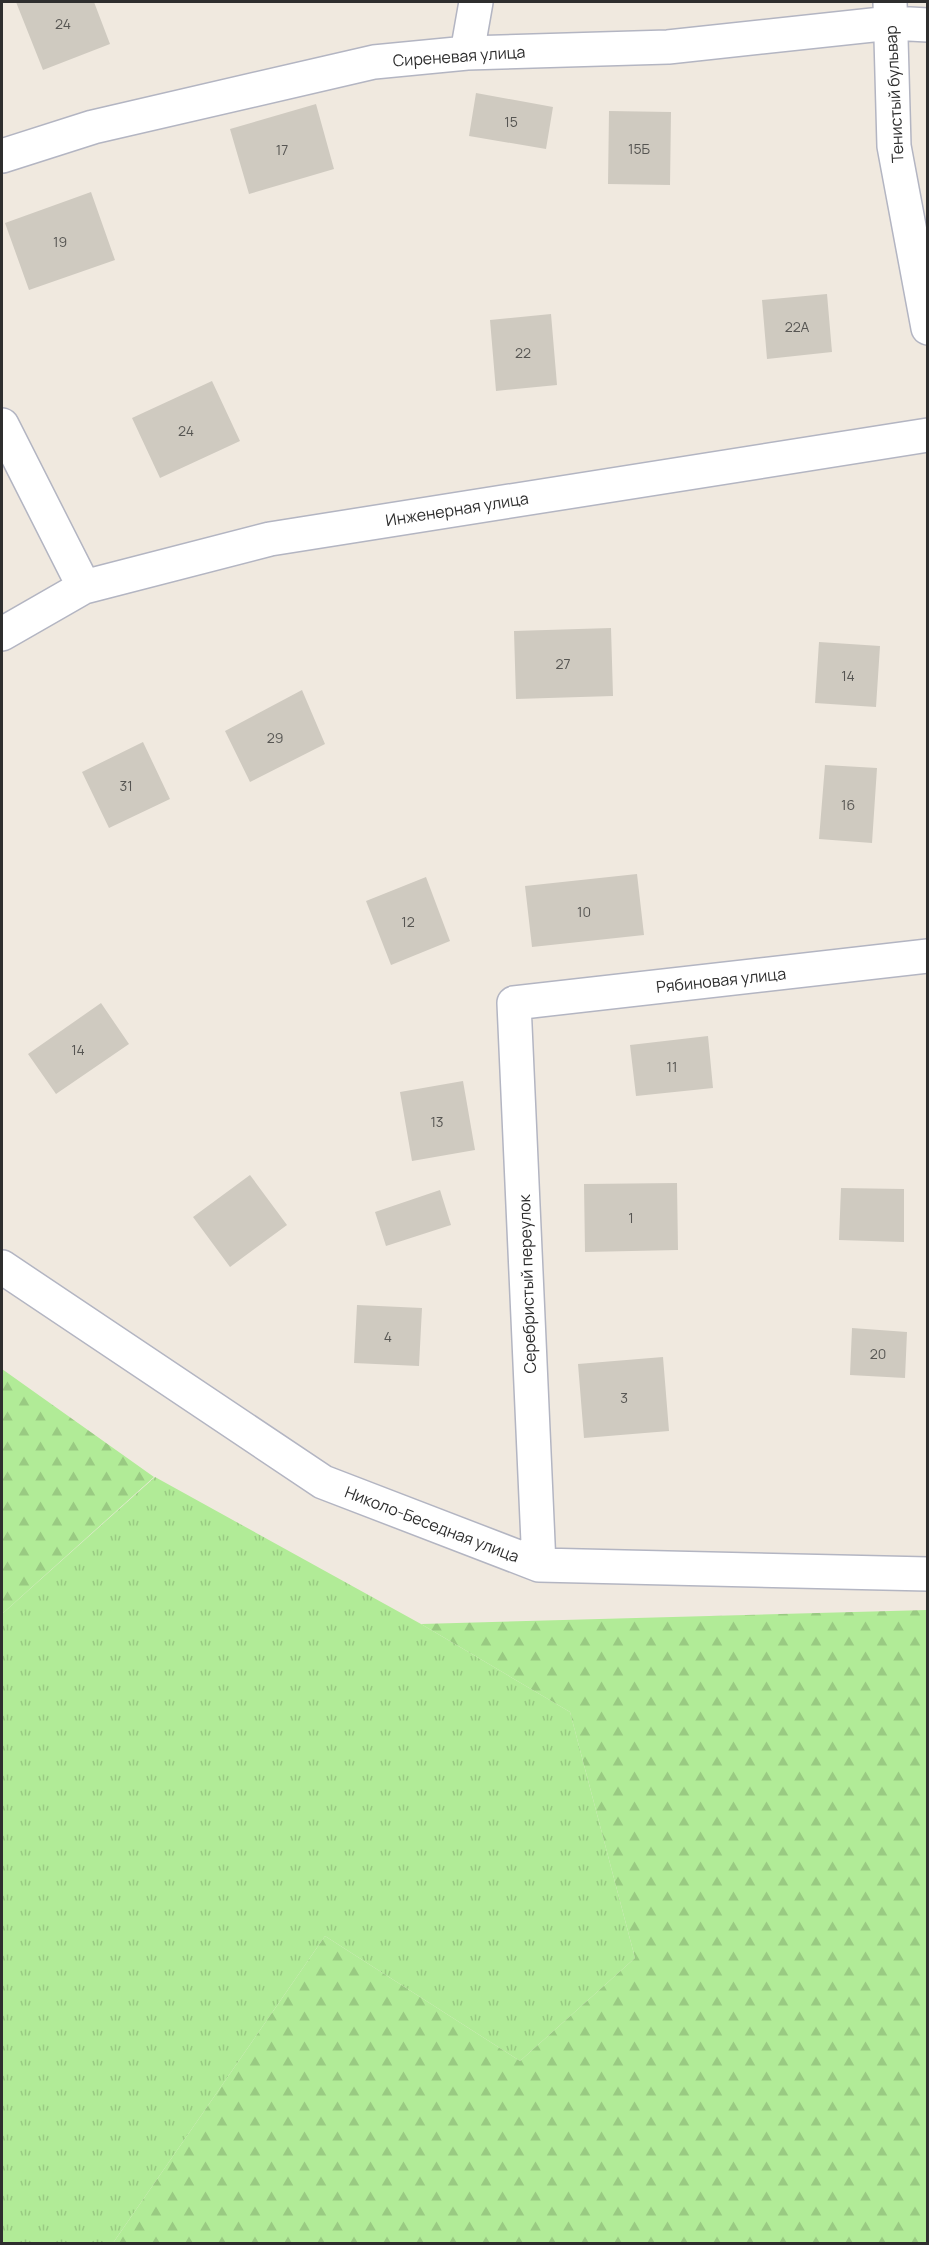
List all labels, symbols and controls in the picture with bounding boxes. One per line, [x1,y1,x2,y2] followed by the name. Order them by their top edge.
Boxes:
[55,14,71,33] house number: 24
[879,25,909,163] street label: Тенистый бульвар
[392,40,526,72] street label: Сиреневая улица
[504,112,518,131] house number: 15
[628,139,651,158] house number: 15Б
[276,140,288,159] house number: 17
[53,232,67,251] house number: 19
[785,317,809,336] house number: 22А
[515,343,531,362] house number: 22
[178,421,194,440] house number: 24
[384,487,530,531] street label: Инженерная улица
[555,654,571,673] house number: 27
[841,666,855,685] house number: 14
[267,728,283,747] house number: 29
[119,776,133,795] house number: 31
[841,795,855,814] house number: 16
[577,902,591,921] house number: 10
[401,912,415,931] house number: 12
[655,962,787,998] street label: Рябиновая улица
[71,1040,85,1059] house number: 14
[667,1057,677,1076] house number: 11
[430,1112,444,1131] house number: 13
[513,1193,541,1374] street label: Серебристый переулок
[628,1208,634,1227] house number: 1
[384,1327,392,1346] house number: 4
[870,1344,886,1363] house number: 20
[620,1388,628,1407] house number: 3
[342,1481,522,1567] street label: Николо-Беседная улица

